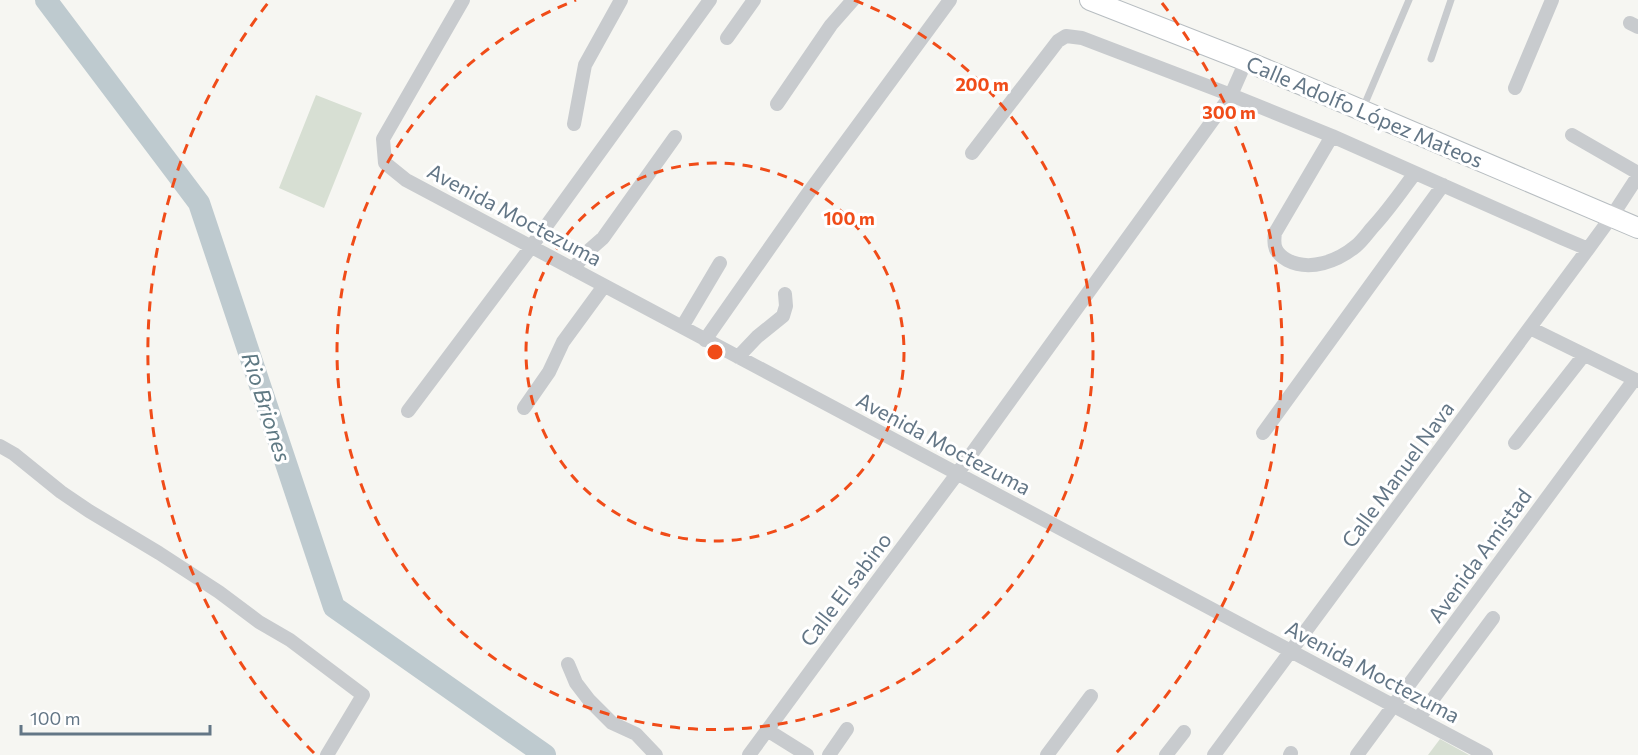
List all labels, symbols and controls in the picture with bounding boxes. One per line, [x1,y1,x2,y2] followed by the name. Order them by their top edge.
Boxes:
[1243,50,1487,172] street label: Calle Adolfo López Mateos
[955,73,1009,95] text: 200 m
[1202,101,1256,123] text: 300 m
[424,157,606,271] street label: Avenida Moctezuma
[823,207,875,229] text: 100 m
[705,342,725,362] centre of rings
[237,349,297,465] water label: Rio Briones
[853,386,1035,500] street label: Avenida Moctezuma
[1336,396,1458,552] street label: Calle Manuel Nava
[1422,483,1536,627] street label: Avenida Amistad
[794,527,896,651] street label: Calle El sabino
[1282,614,1464,728] street label: Avenida Moctezuma
[21,698,210,736] scale bar
[30,707,80,729] text: 100 m

